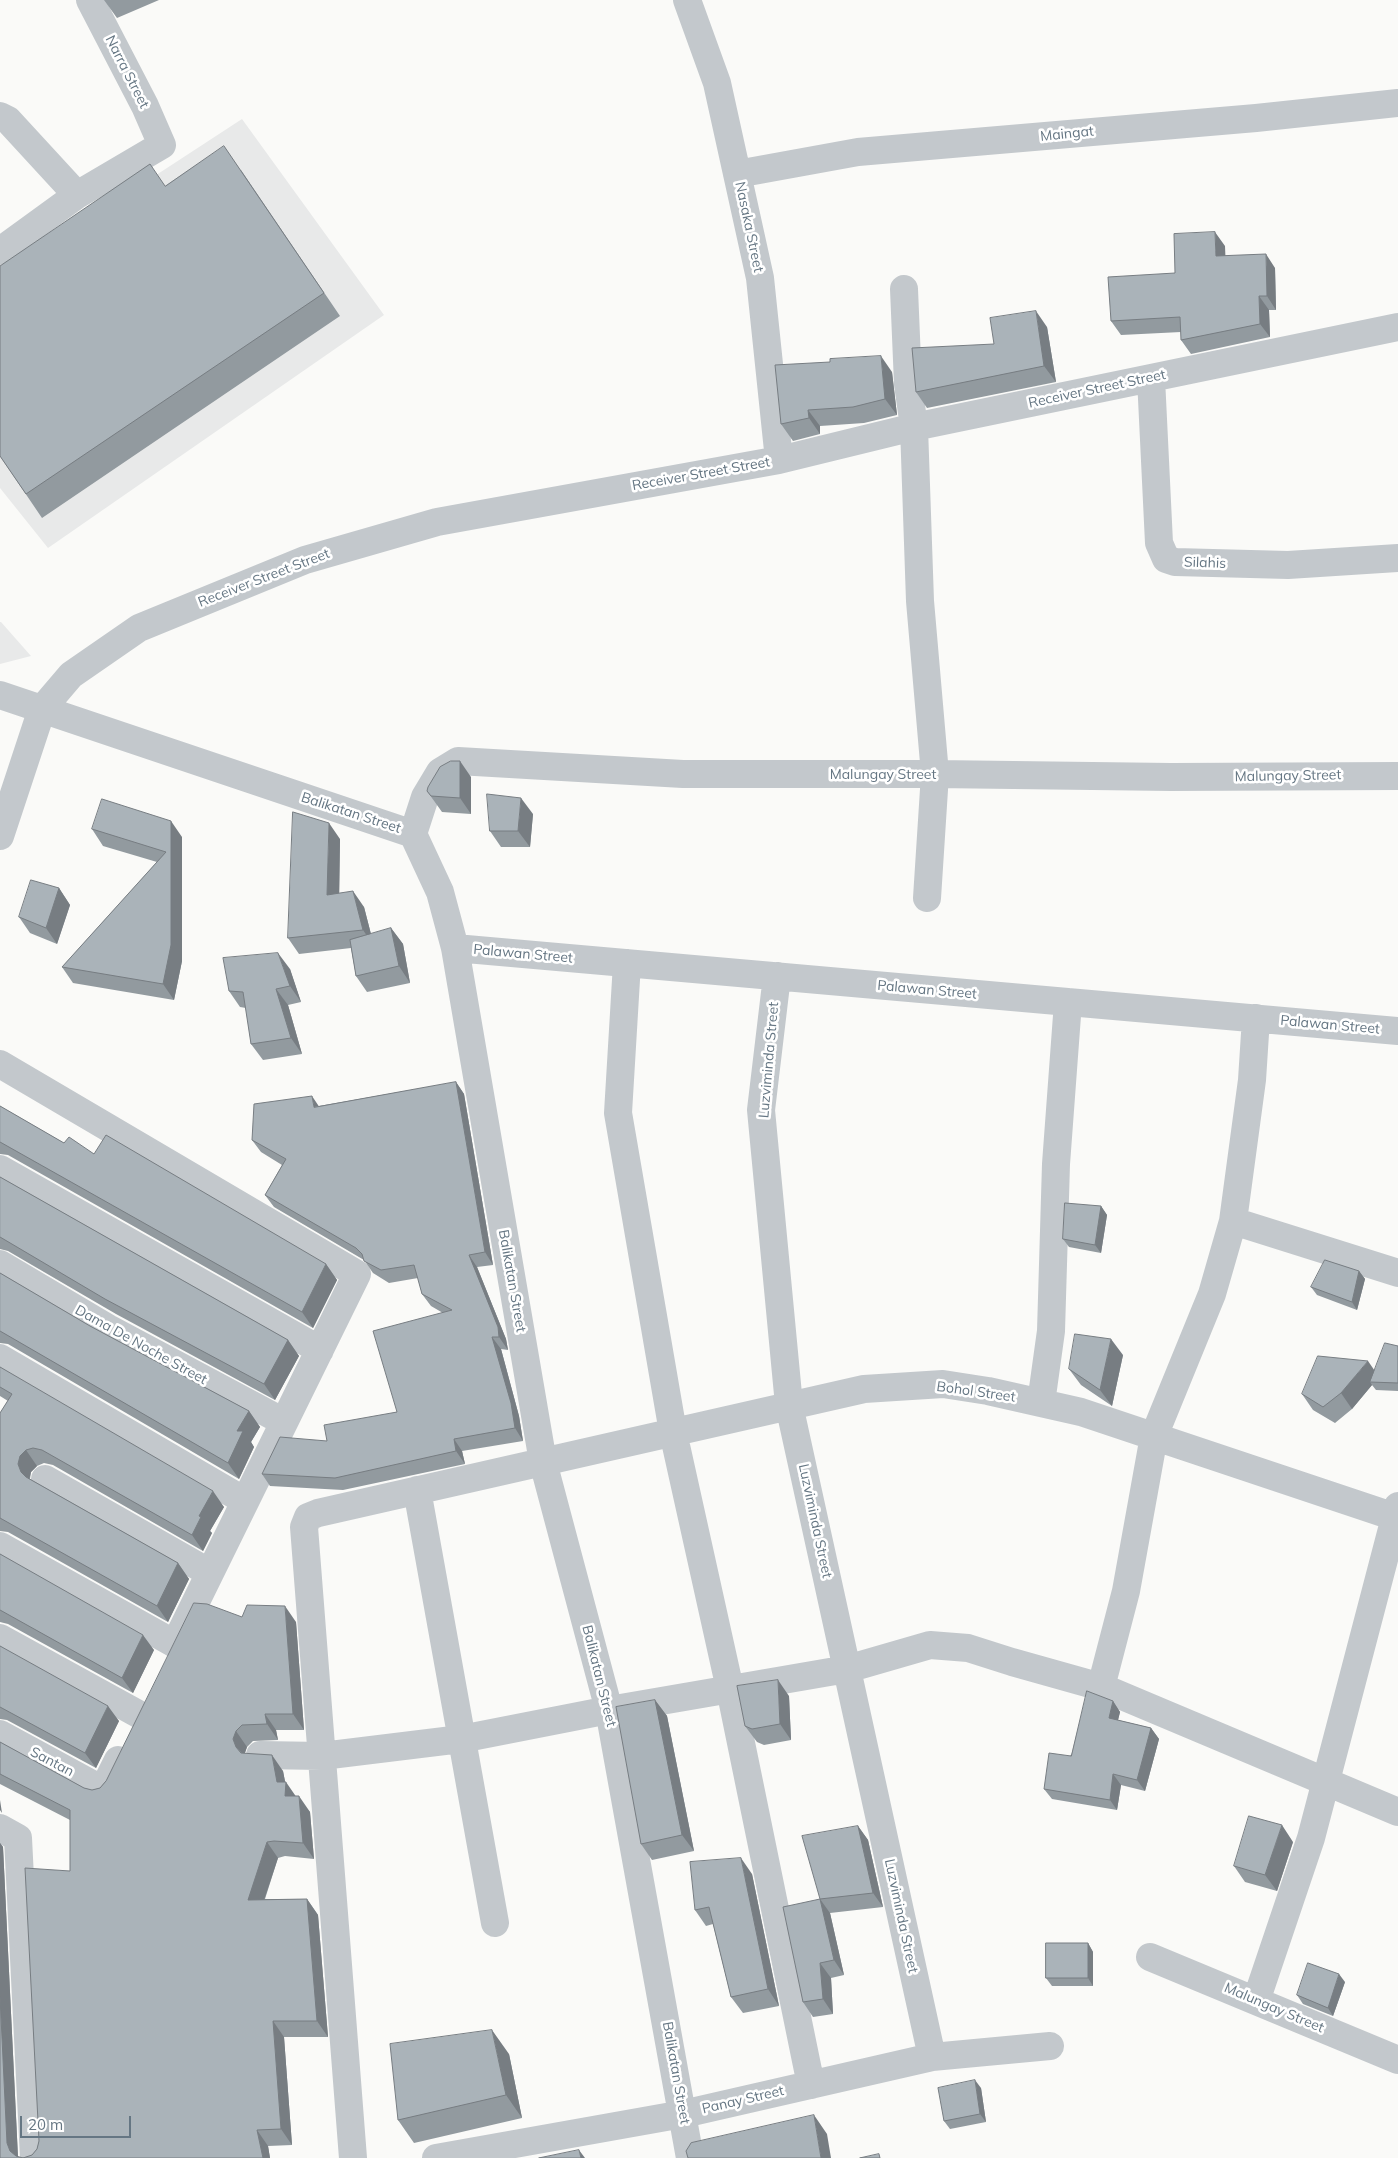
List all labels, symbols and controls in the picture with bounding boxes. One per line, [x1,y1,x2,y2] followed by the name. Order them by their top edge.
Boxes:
[101,33,153,111] street label: Narra Street
[1039,123,1095,145] street label: Maingat
[731,180,767,274] street label: Nasaka Street
[1027,366,1167,412] street label: Receiver Street Street
[631,454,771,494] street label: Receiver Street Street
[196,545,332,611] street label: Receiver Street Street
[1184,554,1226,572] street label: Silahis
[830,767,936,783] street label: Malungay Street
[1235,767,1341,785] street label: Malungay Street
[299,789,403,837] street label: Balikatan Street
[473,941,573,967] street label: Palawan Street
[877,977,977,1003] street label: Palawan Street
[756,1001,782,1119] street label: Luzviminda Street
[1280,1012,1380,1038] street label: Palawan Street
[495,1228,529,1334] street label: Balikatan Street
[72,1302,210,1388] street label: Dama De Noche Street
[936,1378,1016,1406] street label: Bohol Street
[795,1462,835,1580] street label: Luzviminda Street
[578,1624,620,1728] street label: Balikatan Street
[27,1744,77,1780] street label: Santan
[881,1857,921,1975] street label: Luzviminda Street
[1222,1979,1326,2037] street label: Malungay Street
[659,2020,693,2126] street label: Balikatan Street
[700,2082,786,2118] street label: Panay Street
[22,2106,134,2138] scale bar
[28,2115,63,2134] text: 20 m

